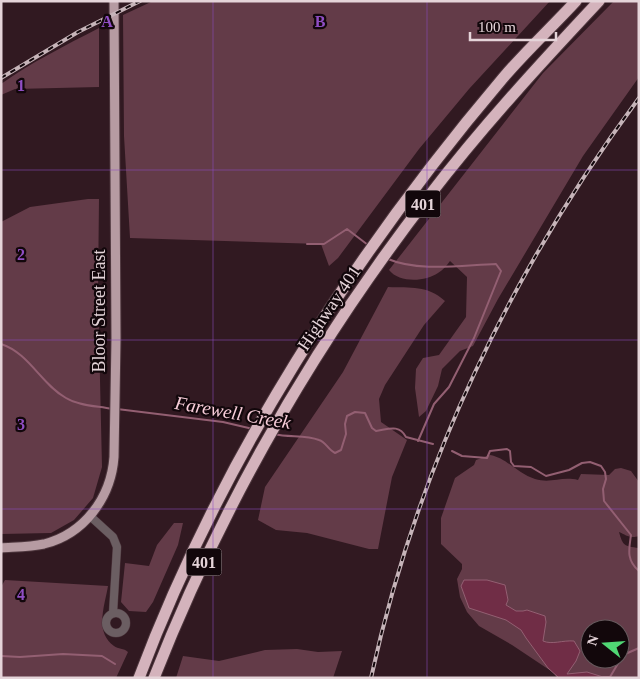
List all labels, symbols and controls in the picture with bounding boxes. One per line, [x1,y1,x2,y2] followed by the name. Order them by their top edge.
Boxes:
[470,10,556,42] scale bar
[101,13,113,30] text: A
[315,13,326,30] text: B
[478,19,516,35] text: 100 m
[17,77,25,94] text: 1
[406,190,440,218] road number: 401
[17,246,25,263] text: 2
[89,250,109,372] street label: Bloor Street East
[293,262,365,354] street label: Highway 401
[172,392,293,433] water label: Farewell Creek
[17,416,25,433] text: 3
[186,548,222,576] road number: 401
[17,586,25,603] text: 4
[580,619,630,669] north arrow
[584,633,602,647] text: N

